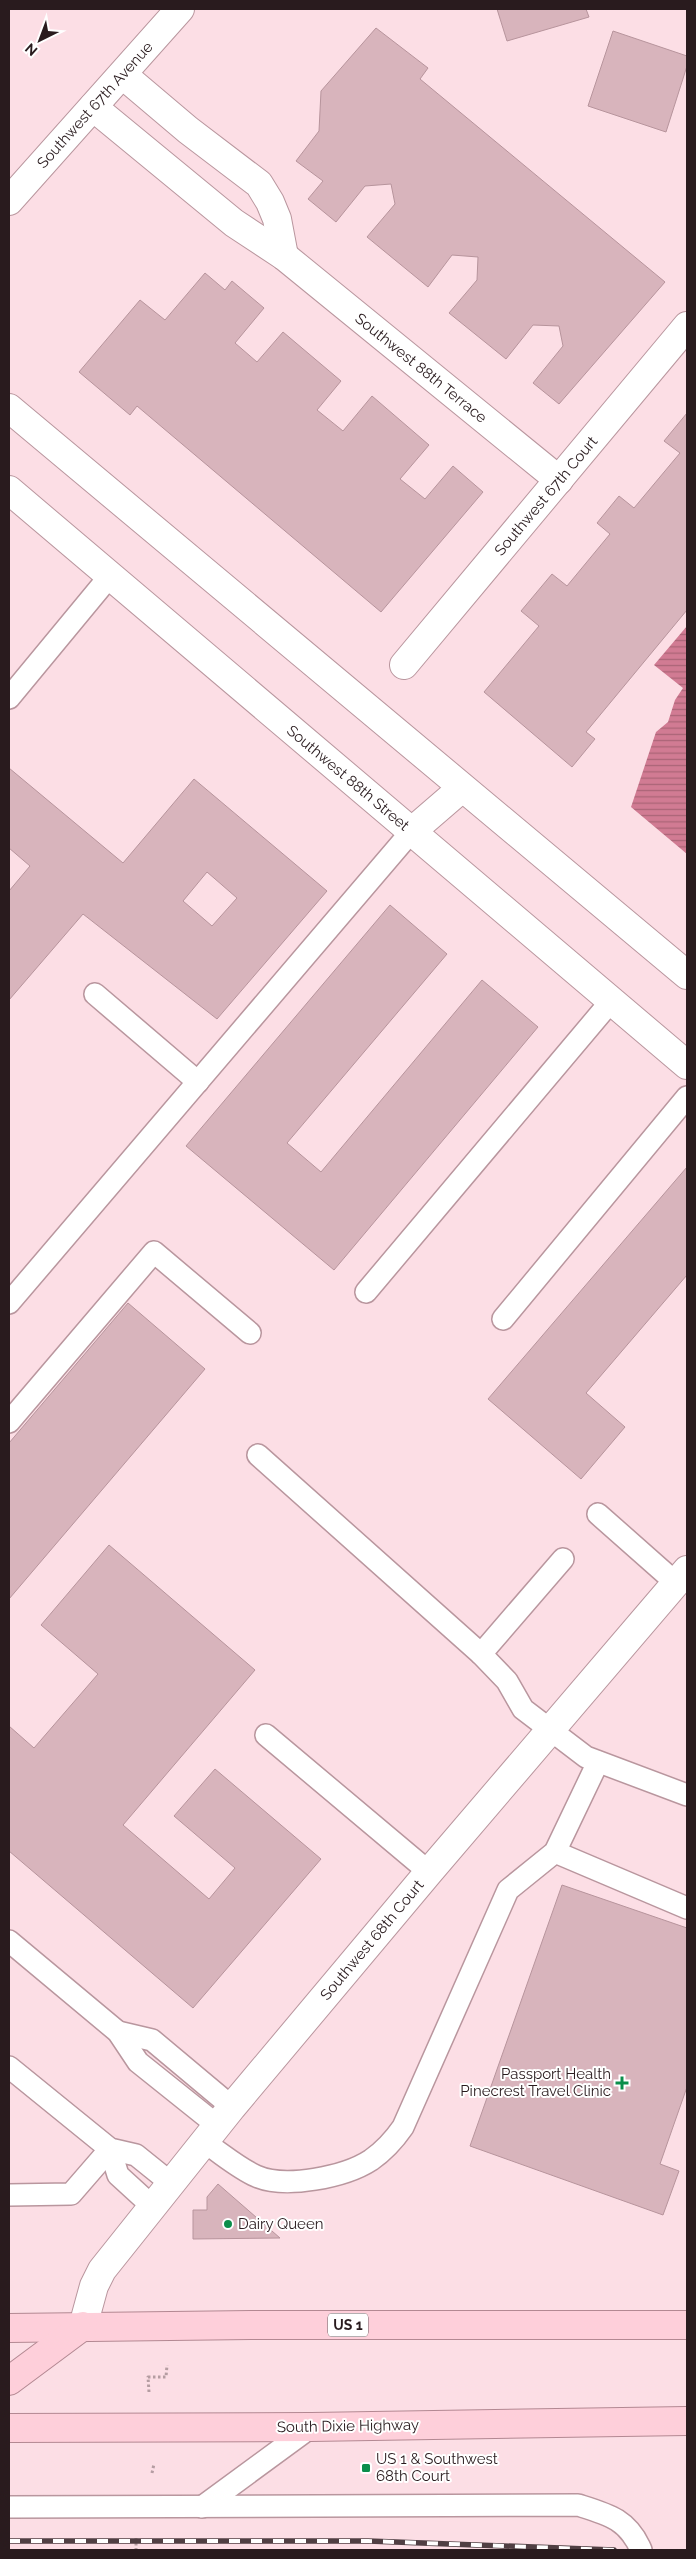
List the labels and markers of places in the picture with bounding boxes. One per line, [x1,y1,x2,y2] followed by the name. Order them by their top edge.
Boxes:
[460,2065,611,2100] place label: Passport Health Pinecrest Travel Clinic
[615,2076,629,2090] marker: Passport Health Pinecrest Travel Clinic
[238,2215,323,2233] place label: Dairy Queen
[222,2218,234,2230] marker: Dairy Queen
[376,2450,498,2485] place label: US 1 & Southwest 68th Court
[360,2462,372,2474] marker: US 1 & Southwest 68th Court

